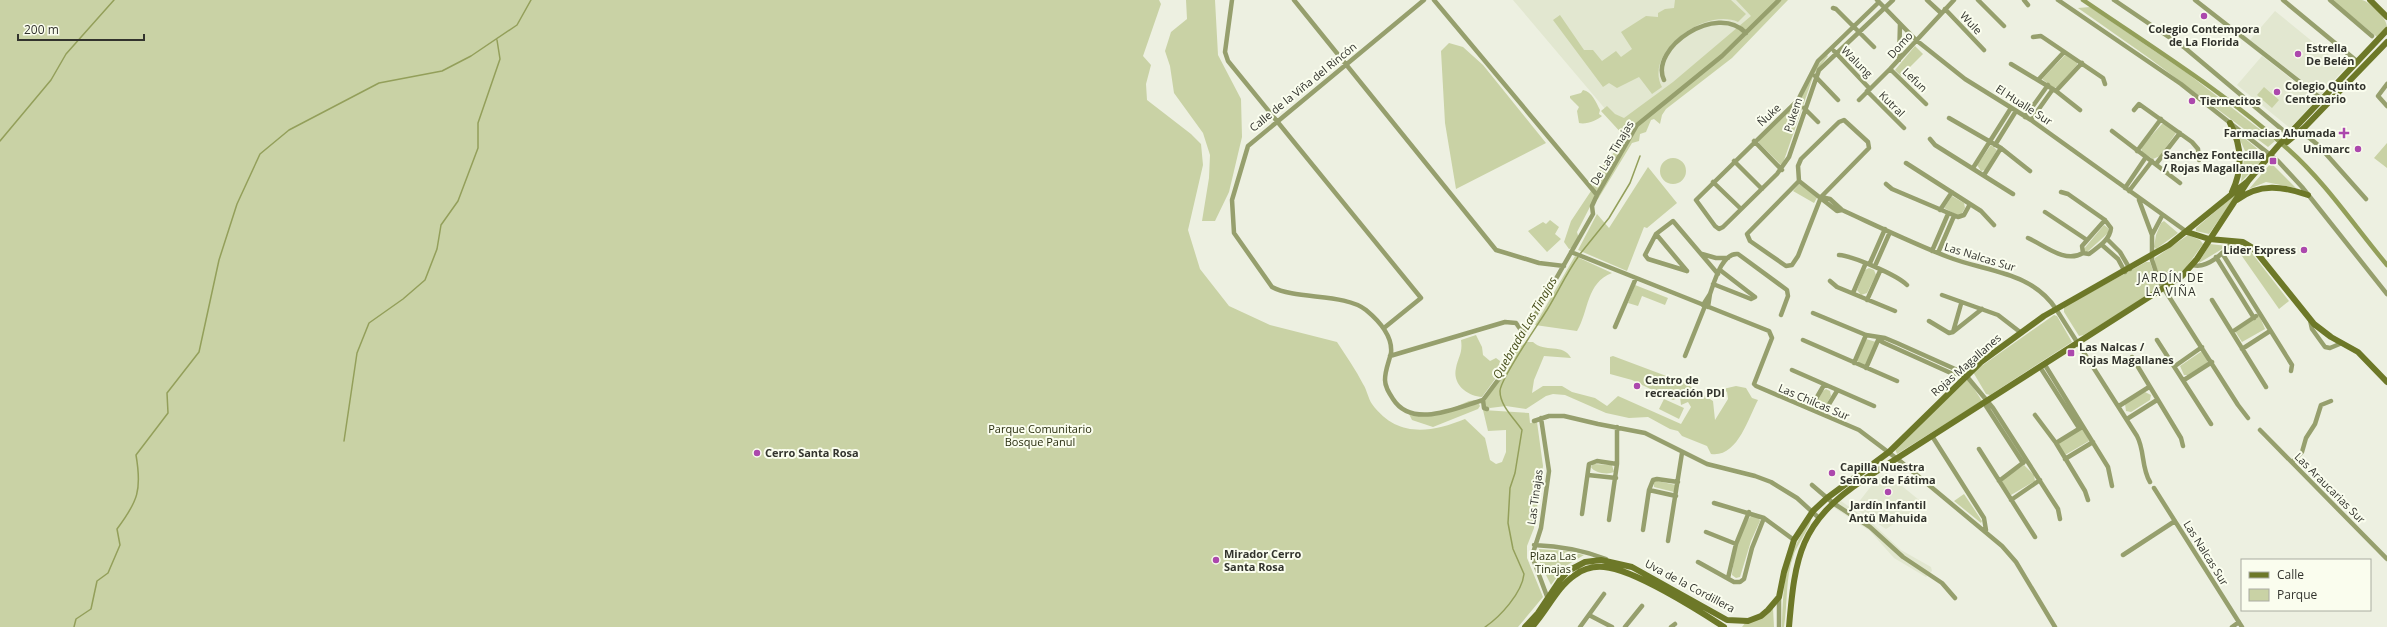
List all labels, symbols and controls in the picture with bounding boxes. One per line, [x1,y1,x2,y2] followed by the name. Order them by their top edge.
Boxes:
[1957,8,1986,37] street label: Wule
[2199,11,2209,21] marker: Colegio Contempora de La Florida
[18,16,144,42] scale bar
[24,21,59,38] text: 200 m
[2148,21,2260,49] place label: Colegio Contempora de La Florida
[1884,28,1916,61] street label: Domo
[1246,39,1359,135] street label: Calle de la Viña del Rincón
[2306,40,2354,68] place label: Estrella De Belén
[1838,43,1876,81] street label: Walung
[2293,49,2303,59] marker: Estrella De Belén
[1900,64,1931,95] street label: Lefun
[2285,78,2366,106] place label: Colegio Quinto Centenario
[1993,81,2056,129] street label: El Hualle Sur
[1876,87,1909,120] street label: Kutral
[2272,87,2282,97] marker: Colegio Quinto Centenario
[2200,93,2262,108] place label: Tiernecitos
[1780,96,1805,134] street label: Pukem
[2187,96,2197,106] marker: Tiernecitos
[1754,100,1784,129] street label: Ñuke
[1586,118,1637,188] street label: De Las Tinajas
[2224,125,2336,140] place label: Farmacias Ahumada
[2339,128,2349,138] marker: Farmacias Ahumada
[2303,141,2350,156] place label: Unimarc
[2353,144,2363,154] marker: Unimarc
[2163,147,2266,175] place label: Sanchez Fontecilla / Rojas Magallanes
[2268,156,2278,166] marker: Sanchez Fontecilla / Rojas Magallanes
[1943,239,2018,275] street label: Las Nalcas Sur
[2223,242,2297,257] place label: Lider Express
[2299,245,2309,255] marker: Lider Express
[2137,269,2204,300] district label: JARDÍN DE LA VIÑA
[1488,274,1561,382] water label: Quebrada Las Tinajas
[1927,330,2004,399] street label: Rojas Magallanes
[2079,339,2174,367] place label: Las Nalcas / Rojas Magallanes
[2066,348,2076,358] marker: Las Nalcas / Rojas Magallanes
[1645,372,1725,400] place label: Centro de recreación PDI
[1776,380,1853,423] street label: Las Chilcas Sur
[1632,381,1642,391] marker: Centro de recreación PDI
[988,421,1092,449] park label: Parque Comunitario Bosque Panul
[765,445,859,460] place label: Cerro Santa Rosa
[752,448,762,458] marker: Cerro Santa Rosa
[2292,449,2369,527] street label: Las Araucarias Sur
[1840,459,1936,487] place label: Capilla Nuestra Señora de Fátima
[1523,468,1546,526] street label: Las Tinajas
[1827,468,1837,478] marker: Capilla Nuestra Señora de Fátima
[1883,487,1893,497] marker: Jardín Infantil Antü Mahuida
[1849,497,1927,525] place label: Jardín Infantil Antü Mahuida
[2180,517,2233,588] street label: Las Nalcas Sur
[1224,546,1301,574] place label: Mirador Cerro Santa Rosa
[1530,548,1576,576] park label: Plaza Las Tinajas
[1211,555,1221,565] marker: Mirador Cerro Santa Rosa
[1643,555,1738,616] street label: Uva de la Cordillera
[2241,559,2371,611] legend
[2277,566,2304,583] text: Calle
[2277,586,2317,603] text: Parque

